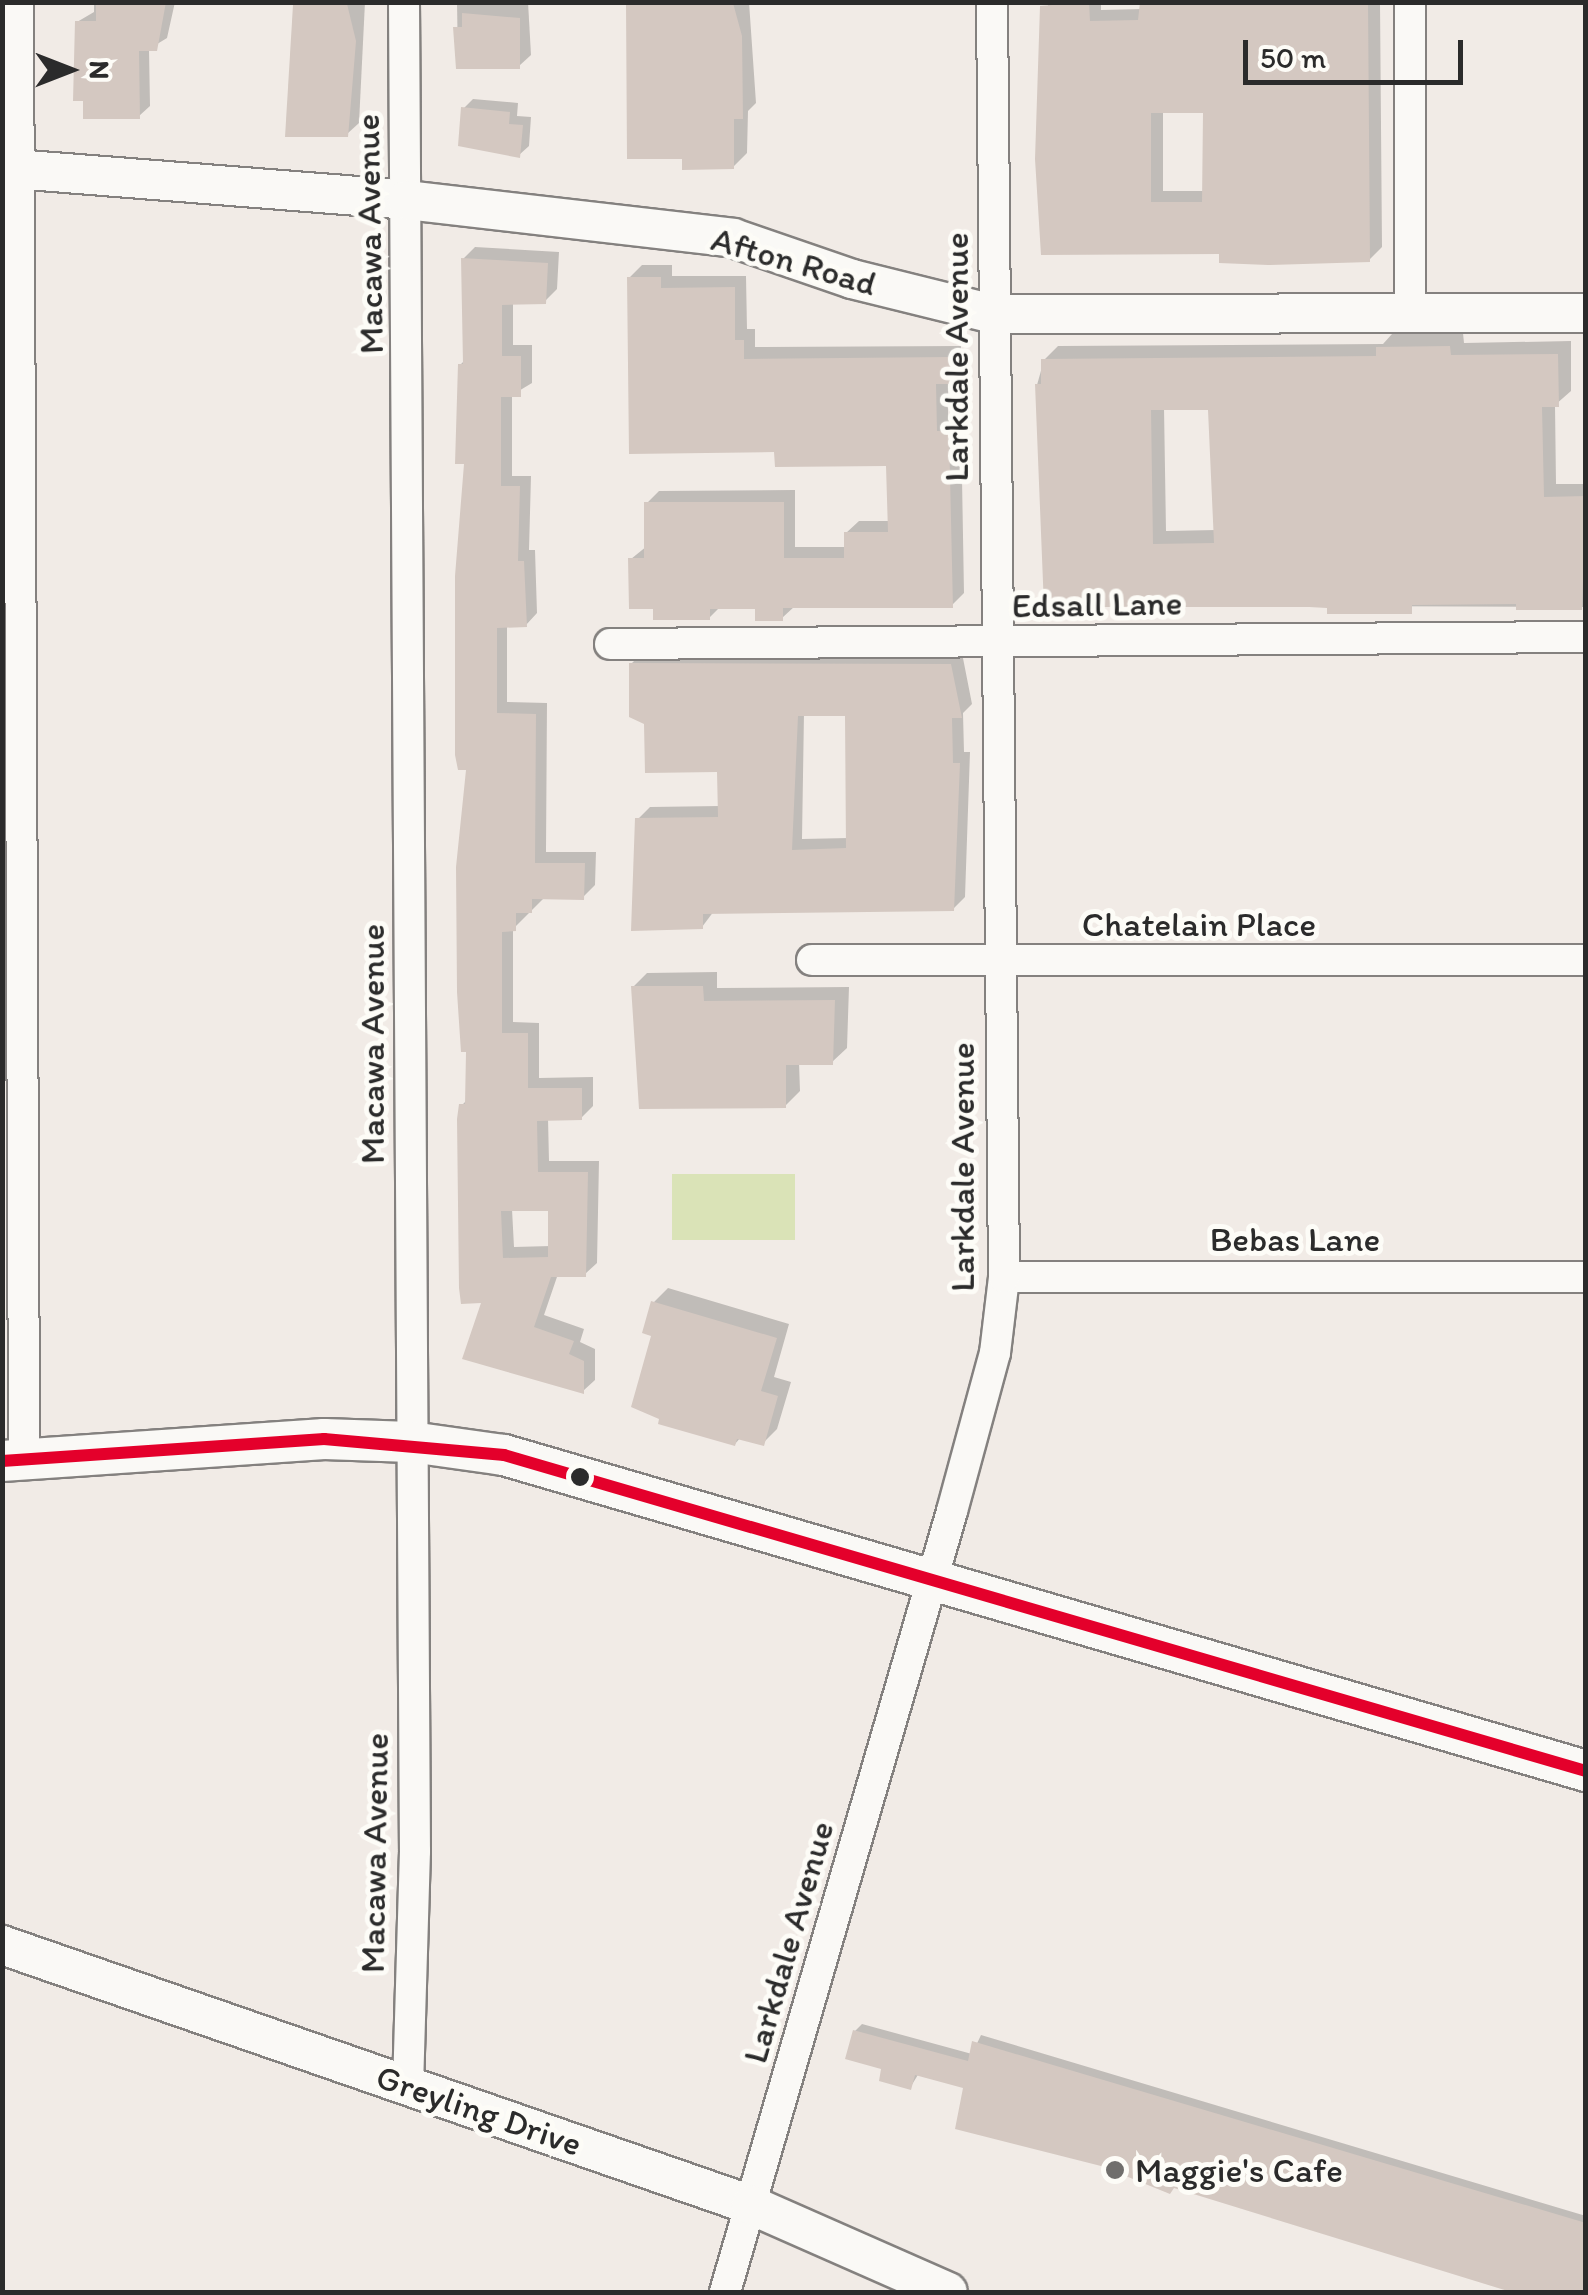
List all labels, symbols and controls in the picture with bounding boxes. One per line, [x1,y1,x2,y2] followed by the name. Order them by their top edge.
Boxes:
[20,20,120,120] north arrow
[1248,20,1468,82] scale bar
[1260,39,1326,76] text: 50 m
[83,61,117,79] text: N
[346,114,392,354] street label: Macawa Avenue
[707,218,881,304] street label: Afton Road
[935,233,977,481] street label: Larkdale Avenue
[1010,581,1184,627] street label: Edsall Lane
[1082,903,1316,945] street label: Chatelain Place
[351,925,393,1163] street label: Macawa Avenue
[941,1043,983,1291] street label: Larkdale Avenue
[1210,1218,1380,1260] street label: Bebas Lane
[570,1467,590,1487] unlabelled marker
[351,1733,397,1973] street label: Macawa Avenue
[734,1817,842,2067] street label: Larkdale Avenue
[371,2055,587,2165] street label: Greyling Drive
[1135,2149,1343,2191] place label: Maggie's Cafe
[1104,2159,1126,2181] marker: Maggie's Cafe

